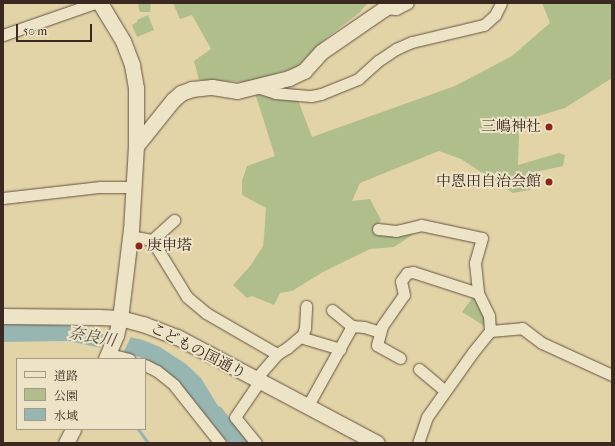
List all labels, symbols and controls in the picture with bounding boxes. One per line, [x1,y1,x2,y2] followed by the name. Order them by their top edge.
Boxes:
[18,16,94,42] scale bar
[23,24,47,38] text: 50 m
[481,118,541,136] place label: 三嶋神社
[544,122,554,132] marker: 三嶋神社
[436,173,541,191] place label: 中恩田自治会館
[544,177,554,187] marker: 中恩田自治会館
[147,237,192,255] place label: 庚申塔
[134,241,144,251] marker: 庚申塔
[147,319,249,383] street label: こどもの国通り
[67,323,117,351] water label: 奈良川
[16,358,146,430] legend
[54,369,78,383] text: 道路
[54,389,78,403] text: 公園
[54,409,78,423] text: 水域

